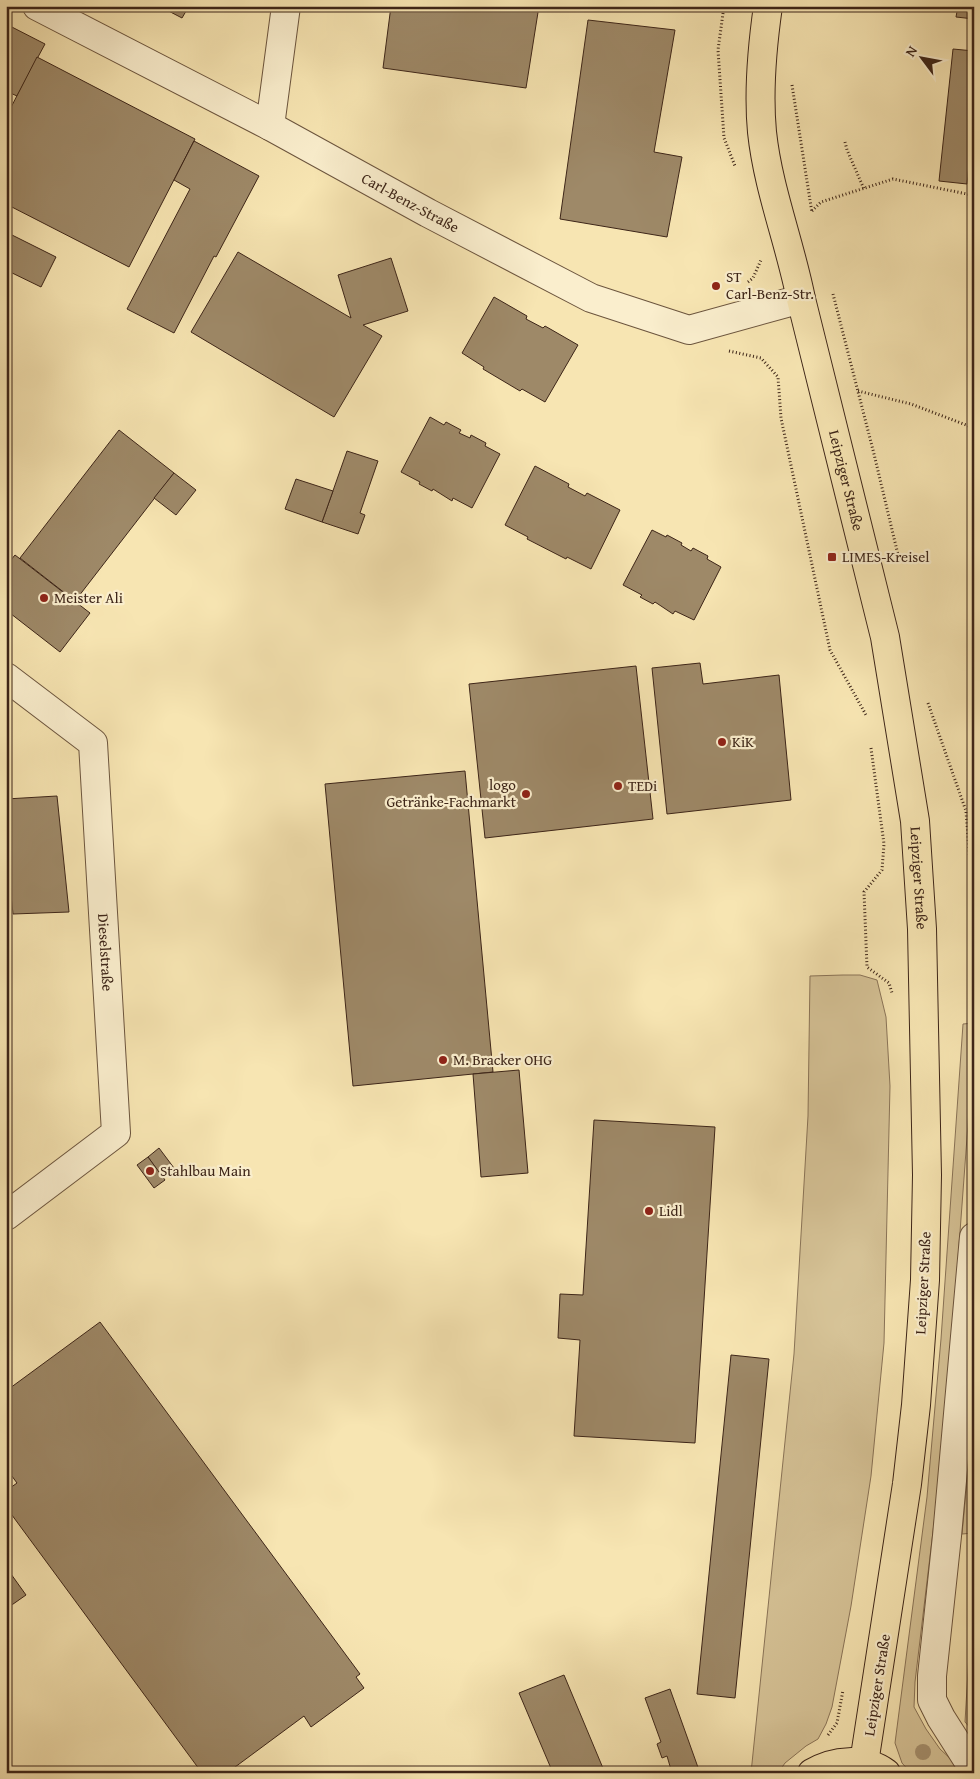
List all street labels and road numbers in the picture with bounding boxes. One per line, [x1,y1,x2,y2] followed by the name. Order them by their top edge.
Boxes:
[358,167,463,237] street label: Carl-Benz-Straße
[824,428,869,533] street label: Leipziger Straße
[905,826,933,930] street label: Leipziger Straße
[93,913,119,992] street label: Dieselstraße
[909,1231,936,1335] street label: Leipziger Straße
[858,1632,895,1737] street label: Leipziger Straße

